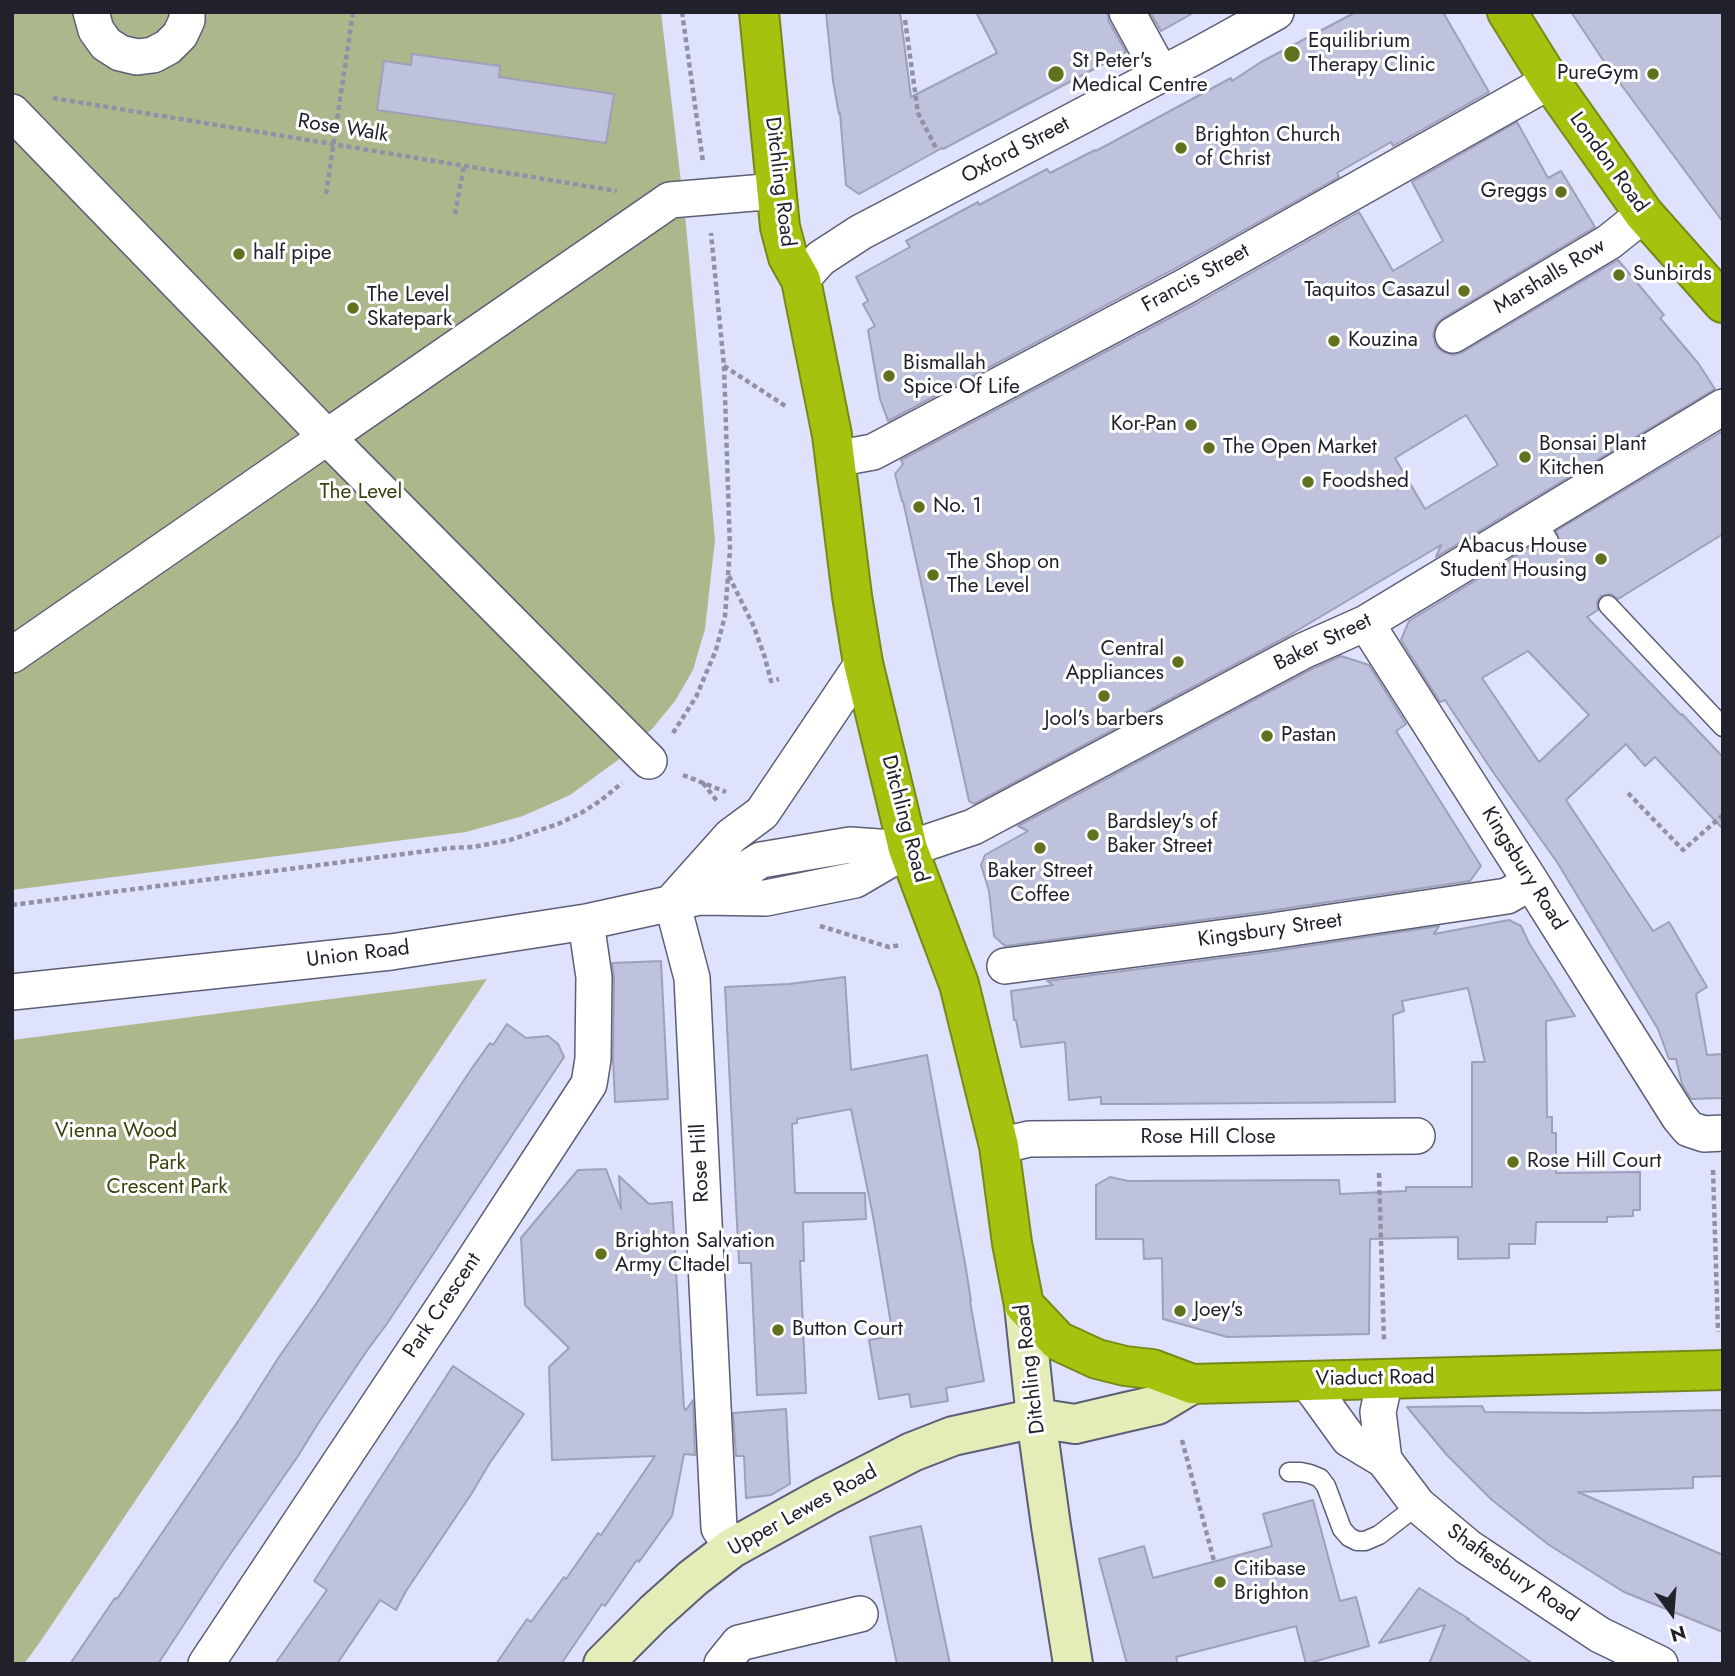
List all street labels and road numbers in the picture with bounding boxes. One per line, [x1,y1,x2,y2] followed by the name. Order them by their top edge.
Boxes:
[1563,108,1653,218] street label: London Road
[296,109,390,149] street label: Rose Walk
[958,112,1074,190] street label: Oxford Street
[759,116,799,248] street label: Ditchling Road
[1490,234,1610,320] street label: Marshalls Row
[1138,239,1254,319] street label: Francis Street
[1270,609,1376,677] street label: Baker Street
[875,753,933,885] street label: Ditchling Road
[1475,803,1571,935] street label: Kingsbury Road
[1196,908,1344,954] street label: Kingsbury Street
[305,936,411,974] street label: Union Road
[686,1123,716,1203] street label: Rose Hill
[1140,1125,1276,1151] street label: Rose Hill Close
[399,1249,487,1363] street label: Park Crescent
[1011,1303,1051,1435] street label: Ditchling Road
[1315,1365,1435,1393] street label: Viaduct Road
[724,1460,882,1562] street label: Upper Lewes Road
[1441,1519,1583,1629] street label: Shaftesbury Road

